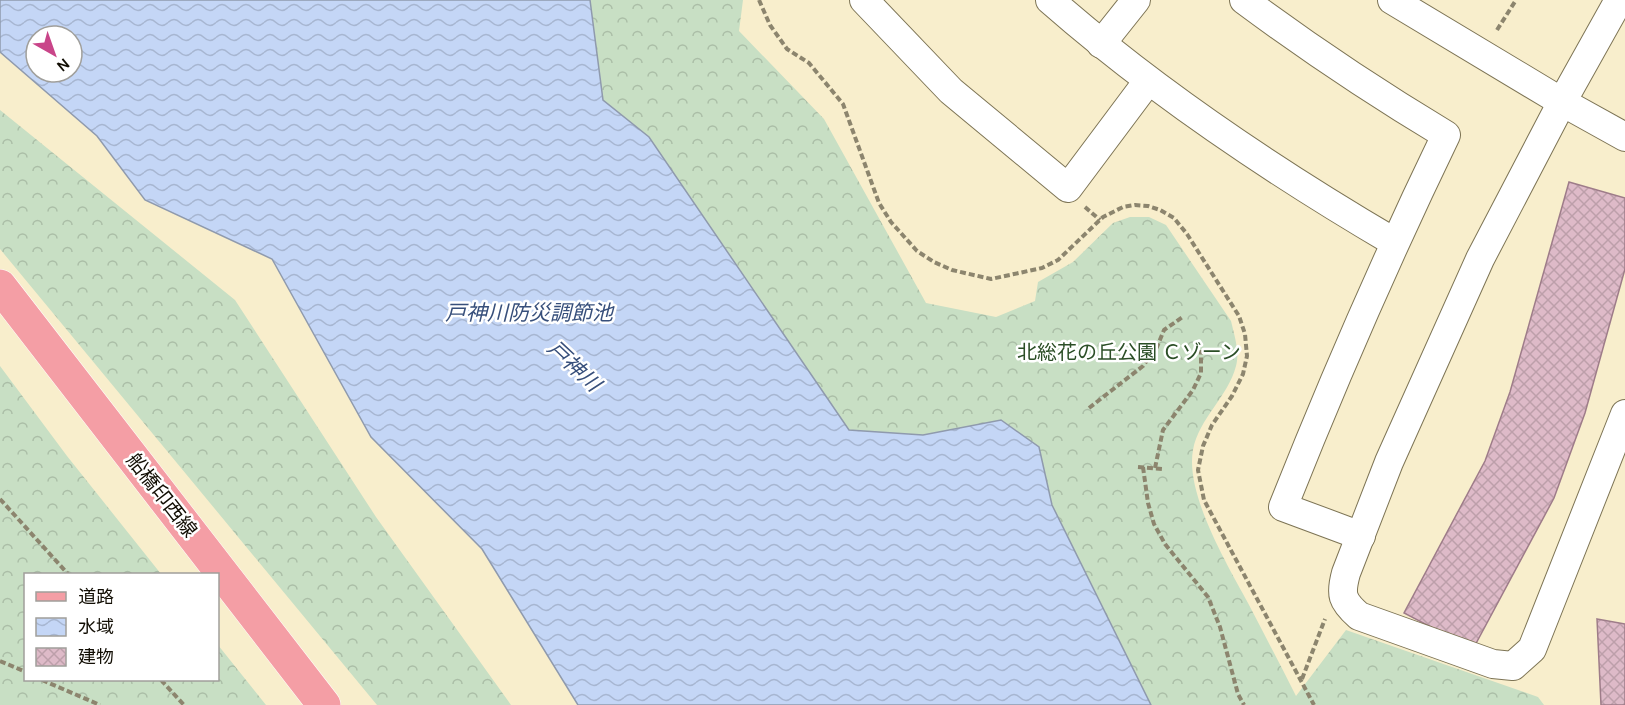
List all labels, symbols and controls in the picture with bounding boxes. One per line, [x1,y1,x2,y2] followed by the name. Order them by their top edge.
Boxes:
[24,24,84,84] north arrow
[53,54,74,76] text: N
[445,301,615,325] water label: 戸神川防災調節池
[543,336,607,398] water label: 戸神川
[1017,341,1241,364] park label: 北総花の丘公園 Ｃゾーン
[122,449,201,542] street label: 船橋印西線
[24,573,219,681] legend
[78,586,114,608] text: 道路
[78,616,114,638] text: 水域
[78,646,114,668] text: 建物

